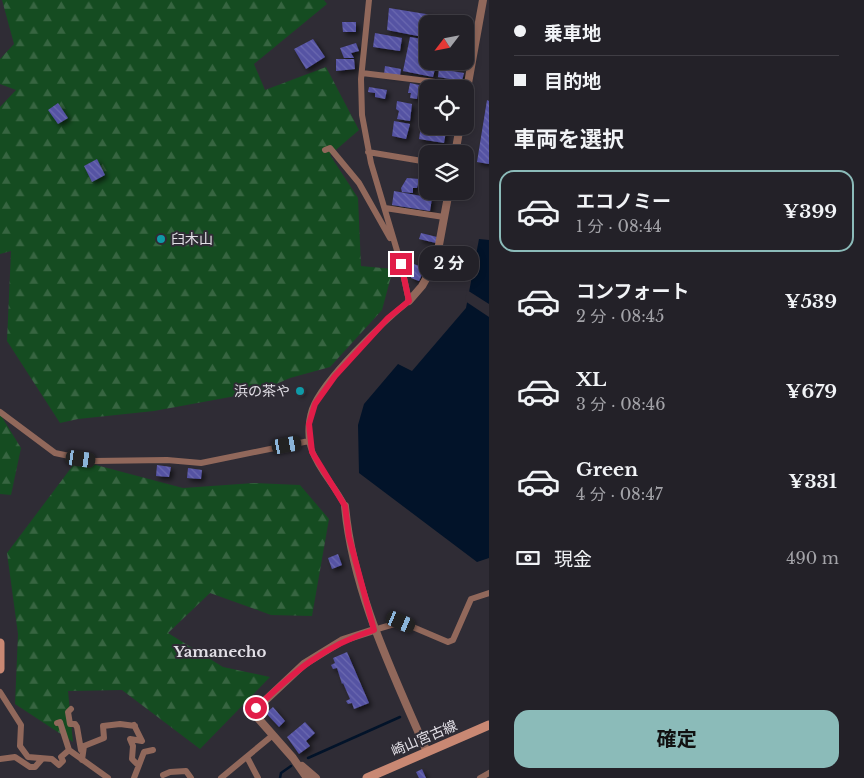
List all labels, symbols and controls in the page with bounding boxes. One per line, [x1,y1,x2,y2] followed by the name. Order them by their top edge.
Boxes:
[419,15,474,70] north arrow
[419,15,474,200] map controls
[544,22,601,45] text: 乗車地
[544,70,601,93] text: 目的地
[419,80,474,135] button: locate
[514,126,624,153] text: 車両を選択
[419,145,474,200] button: layers
[516,189,561,234] icon: car
[576,190,671,213] text: エコノミー
[783,200,837,223] text: ¥399
[576,216,662,236] text: 1 分 · 08:44
[171,230,213,248] place label: 臼木山
[155,233,167,245] marker: 臼木山
[418,246,478,282] callout: 2 分
[390,253,412,275] route end
[434,253,464,273] text: 2 分
[516,279,561,324] icon: car
[576,280,689,303] text: コンフォート
[785,290,837,313] text: ¥539
[576,306,664,326] text: 2 分 · 08:45
[576,368,606,391] text: XL
[516,369,561,414] icon: car
[785,380,837,403] text: ¥679
[234,382,290,400] place label: 浜の茶や
[294,385,306,397] marker: 浜の茶や
[576,394,666,414] text: 3 分 · 08:46
[270,435,303,455] car
[65,449,96,469] car
[576,458,638,481] text: Green
[516,459,561,504] icon: car
[788,470,837,493] text: ¥331
[576,484,663,504] text: 4 分 · 08:47
[514,544,542,572] icon: cash
[554,548,592,571] text: 現金
[786,548,839,568] text: 490 m
[384,609,417,635] car
[173,642,266,661] district label: Yamanecho
[245,697,267,719] route start
[514,710,839,768] button: 確定
[388,716,460,760] street label: 崎山宮古線

